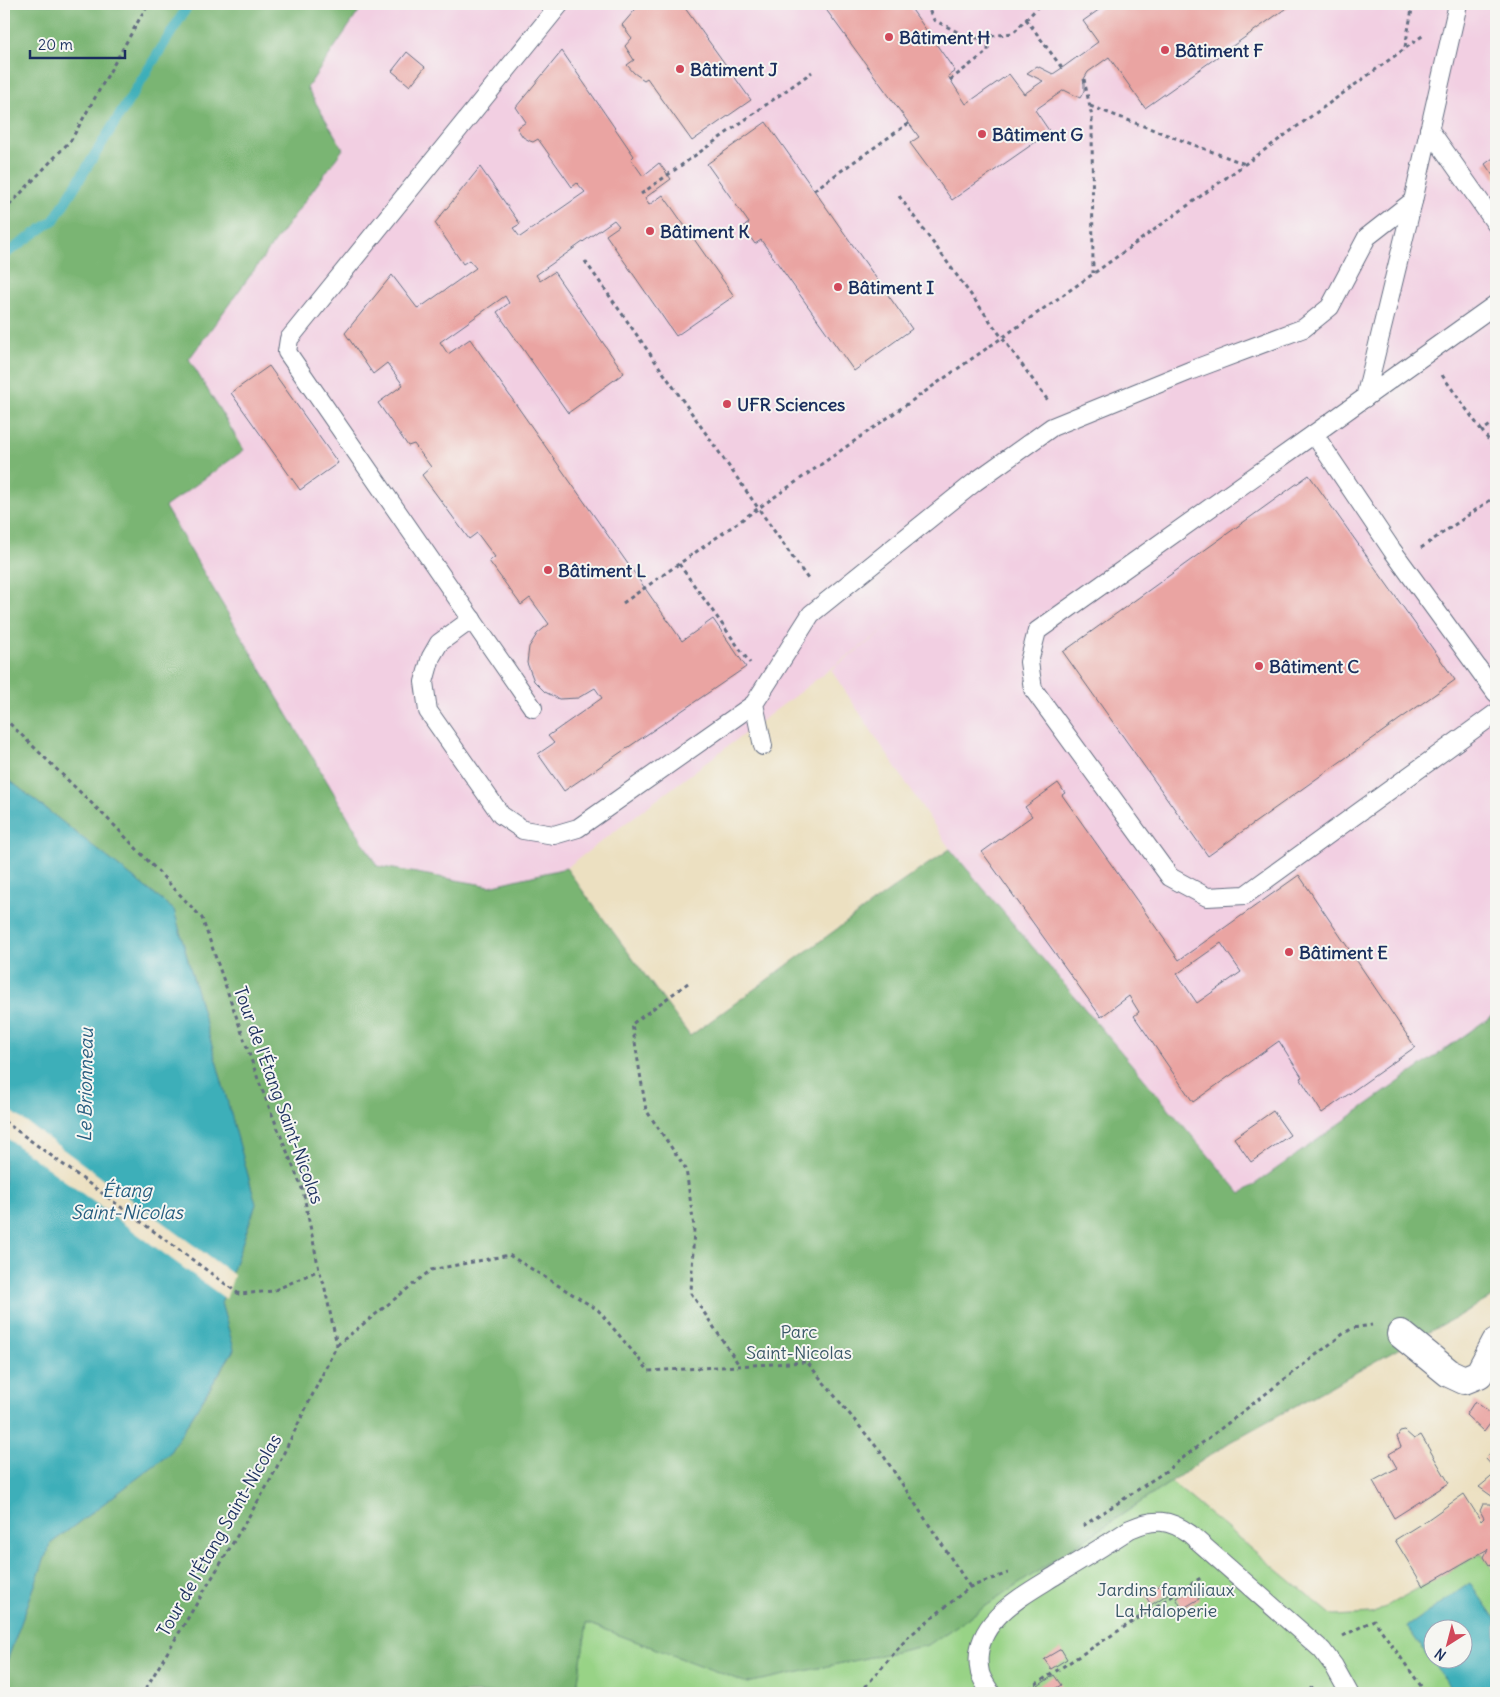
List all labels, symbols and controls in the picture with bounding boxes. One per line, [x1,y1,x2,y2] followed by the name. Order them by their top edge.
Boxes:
[899,26,990,49] place label: Bâtiment H
[30,28,125,60] scale bar
[883,31,895,43] marker: Bâtiment H
[38,35,73,54] text: 20 m
[1175,39,1264,62] place label: Bâtiment F
[1159,44,1171,56] marker: Bâtiment F
[690,58,778,81] place label: Bâtiment J
[674,63,686,75] marker: Bâtiment J
[992,123,1083,146] place label: Bâtiment G
[976,128,988,140] marker: Bâtiment G
[660,220,750,243] place label: Bâtiment K
[644,225,656,237] marker: Bâtiment K
[848,276,934,299] place label: Bâtiment I
[832,281,844,293] marker: Bâtiment I
[737,393,845,416] place label: UFR Sciences
[721,398,733,410] marker: UFR Sciences
[558,559,646,582] place label: Bâtiment L
[542,564,554,576] marker: Bâtiment L
[1269,655,1359,678] place label: Bâtiment C
[1253,660,1265,672] marker: Bâtiment C
[1299,941,1388,964] place label: Bâtiment E
[1283,946,1295,958] marker: Bâtiment E
[229,983,329,1207] street label: Tour de l'Étang Saint-Nicolas
[72,1027,98,1142] water label: Le Brionneau
[71,1178,184,1224] water label: Étang Saint-Nicolas
[746,1320,852,1364] park label: Parc Saint-Nicolas
[152,1430,286,1640] street label: Tour de l'Étang Saint-Nicolas
[1097,1578,1235,1622] park label: Jardins familiaux La Haloperie
[1422,1620,1472,1670] north arrow
[1431,1644,1450,1665] text: N

